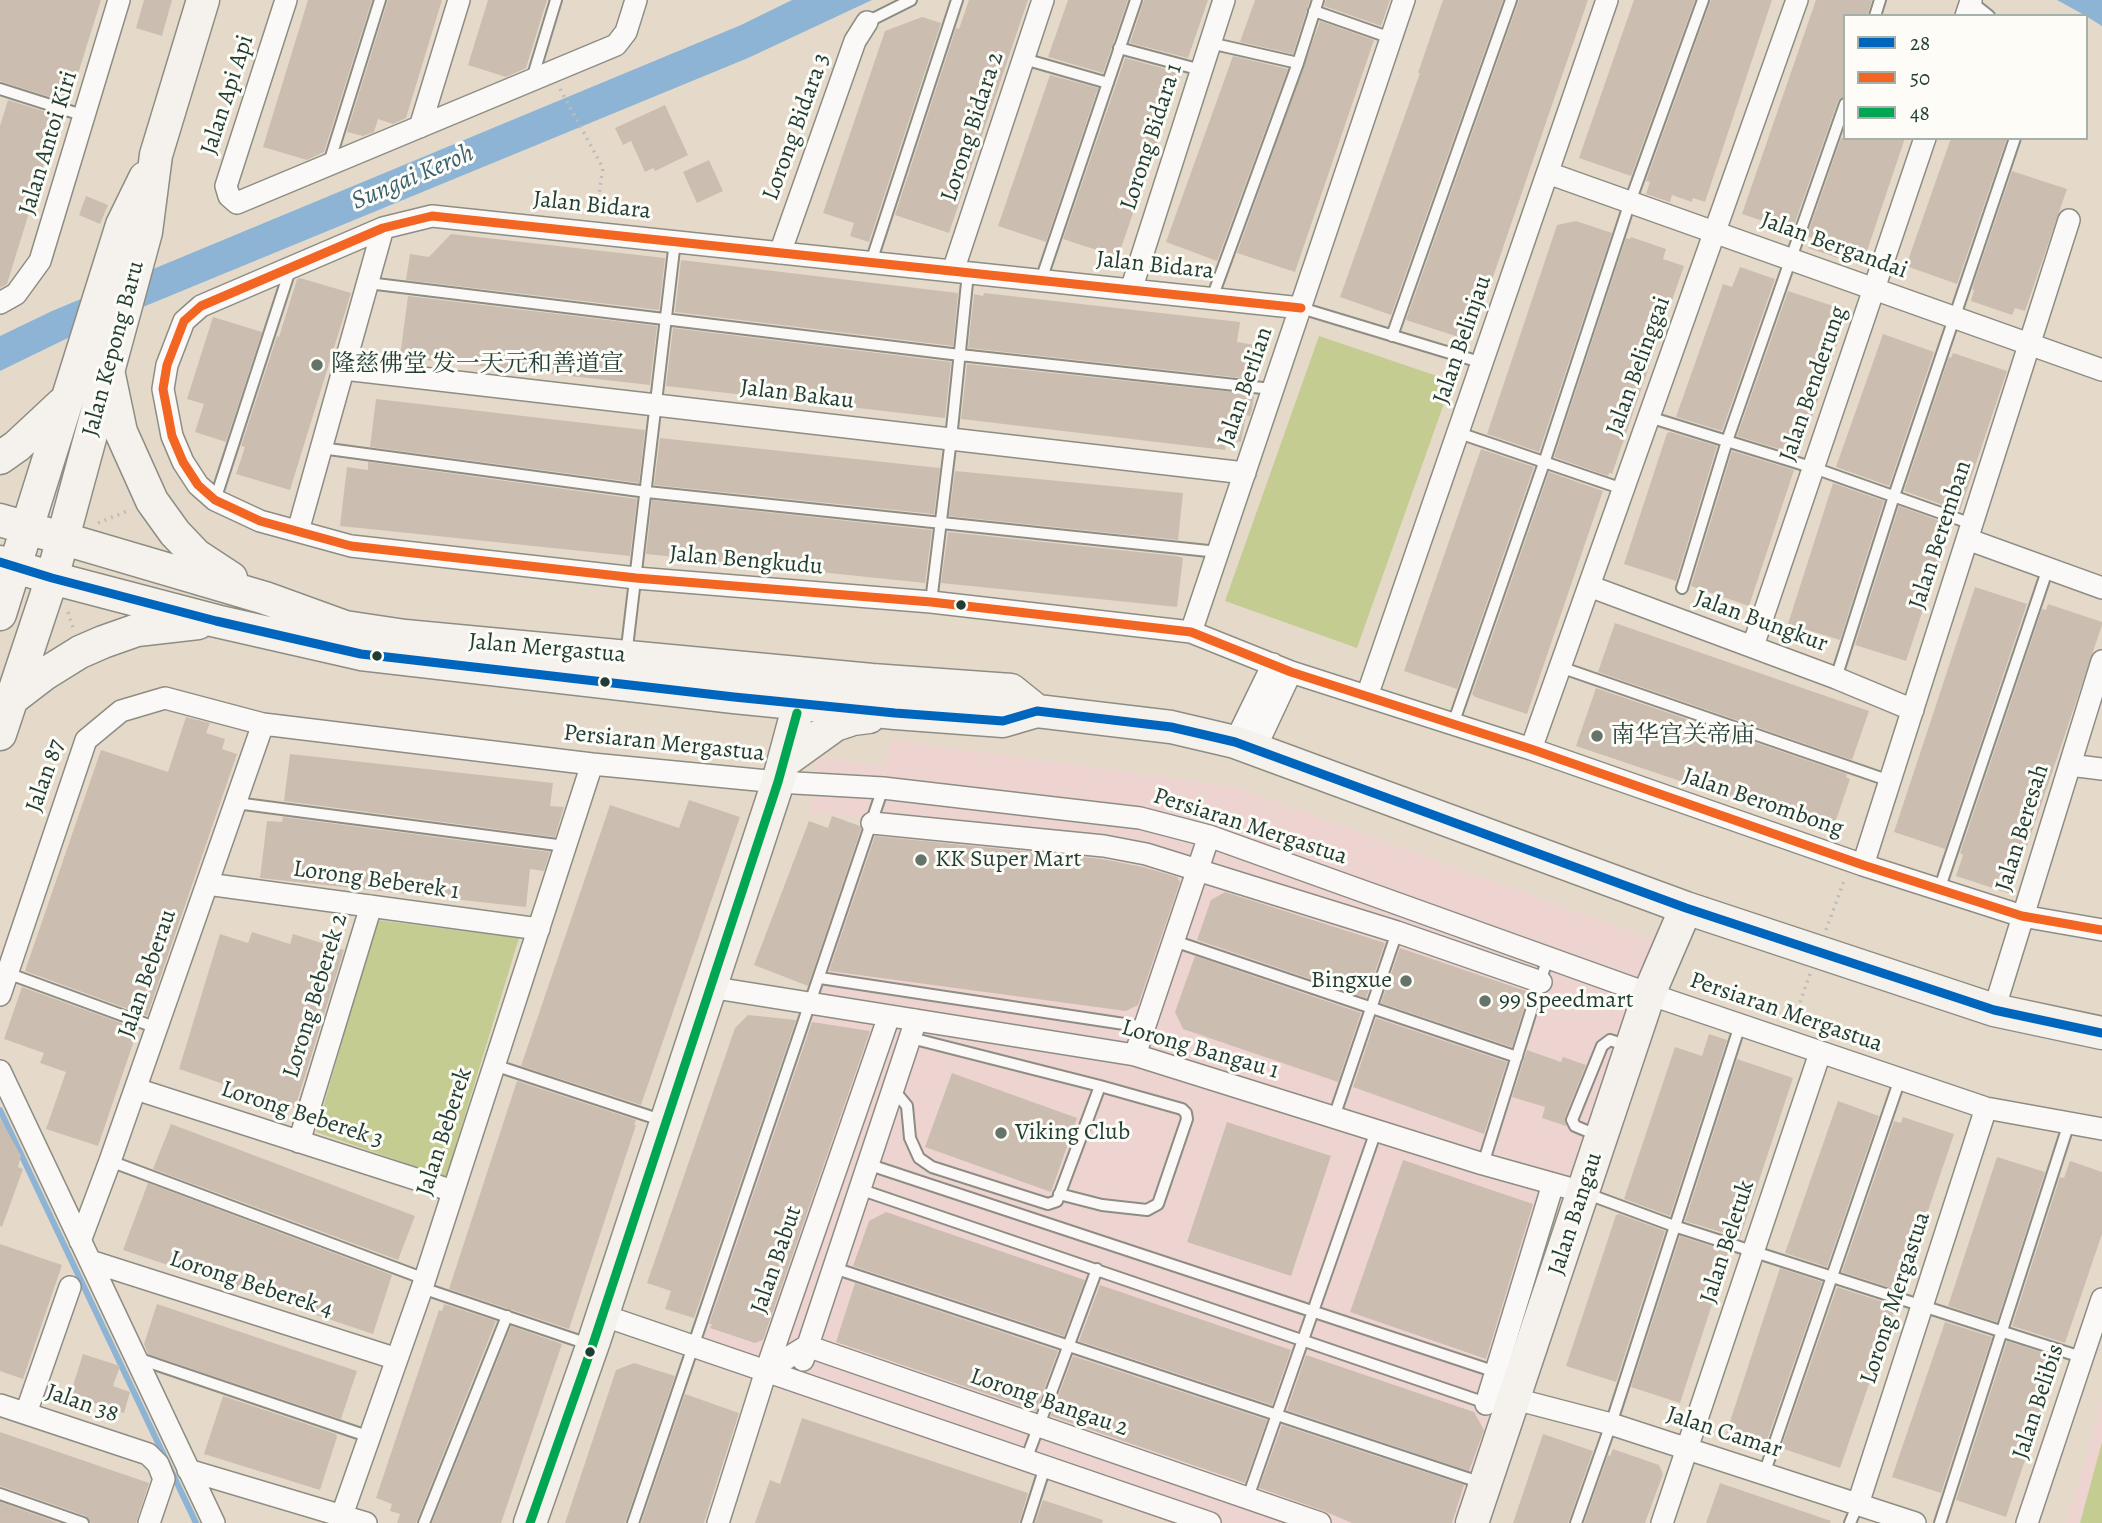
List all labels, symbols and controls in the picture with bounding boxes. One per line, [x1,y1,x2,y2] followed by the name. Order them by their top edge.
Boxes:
[1843,14,2088,140] legend
[1910,29,1930,57] text: 28
[195,32,261,158] street label: Jalan Api Api
[935,48,1011,206] street label: Lorong Bidara 2
[757,49,837,205] street label: Lorong Bidara 3
[1115,60,1189,214] street label: Lorong Bidara 1
[1910,64,1930,92] text: 50
[13,67,85,219] street label: Jalan Antoi Kiri
[1910,99,1930,127] text: 48
[347,138,479,218] water label: Sungai Keroh
[532,185,652,227] street label: Jalan Bidara
[1757,206,1911,286] street label: Jalan Bergandai
[1095,245,1215,287] street label: Jalan Bidara
[77,258,151,440] street label: Jalan Kepong Baru
[1428,272,1498,408] street label: Jalan Belinjau
[1601,293,1677,439] street label: Jalan Belinggai
[1774,303,1854,465] street label: Jalan Benderung
[1212,324,1280,450] street label: Jalan Berlian
[331,351,624,379] place label: 隆慈佛堂 发一天元和善道宣
[309,357,325,373] marker: 隆慈佛堂 发一天元和善道宣
[738,374,856,416] street label: Jalan Bakau
[1903,457,1979,613] street label: Jalan Beremban
[668,540,824,582] street label: Jalan Bengkudu
[1690,585,1832,659] street label: Jalan Bungkur
[954,598,968,612] unlabelled marker
[467,628,627,670] street label: Jalan Mergastua
[370,649,384,663] unlabelled marker
[598,675,612,689] unlabelled marker
[562,719,766,769] street label: Persiaran Mergastua
[1611,722,1755,750] place label: 南华宫关帝庙
[1589,728,1605,744] marker: 南华宫关帝庙
[20,736,72,816] street label: Jalan 87
[1990,761,2056,895] street label: Jalan Beresah
[1679,762,1847,844] street label: Jalan Berombong
[1149,782,1351,872] street label: Persiaran Mergastua
[935,846,1081,874] place label: KK Super Mart
[913,852,929,868] marker: KK Super Mart
[291,855,461,907] street label: Lorong Beberek 1
[113,906,183,1042] street label: Jalan Beberau
[277,910,355,1082] street label: Lorong Beberek 2
[1686,966,1886,1060] street label: Persiaran Mergastua
[1311,967,1392,995] place label: Bingxue
[1398,973,1414,989] marker: Bingxue
[1499,987,1634,1015] place label: 99 Speedmart
[1477,993,1493,1009] marker: 99 Speedmart
[1118,1014,1282,1086] street label: Lorong Bangau 1
[411,1064,479,1200] street label: Jalan Beberek
[217,1075,387,1155] street label: Lorong Beberek 3
[1015,1119,1130,1147] place label: Viking Club
[993,1125,1009,1141] marker: Viking Club
[1543,1149,1609,1279] street label: Jalan Bangau
[1695,1177,1761,1307] street label: Jalan Beletuk
[745,1202,809,1318] street label: Jalan Babut
[1855,1208,1937,1388] street label: Lorong Mergastua
[166,1245,336,1325] street label: Lorong Beberek 4
[2007,1341,2071,1463] street label: Jalan Belibis
[583,1345,597,1359] unlabelled marker
[966,1362,1132,1444] street label: Lorong Bangau 2
[42,1378,122,1430] street label: Jalan 38
[1663,1401,1785,1465] street label: Jalan Camar

